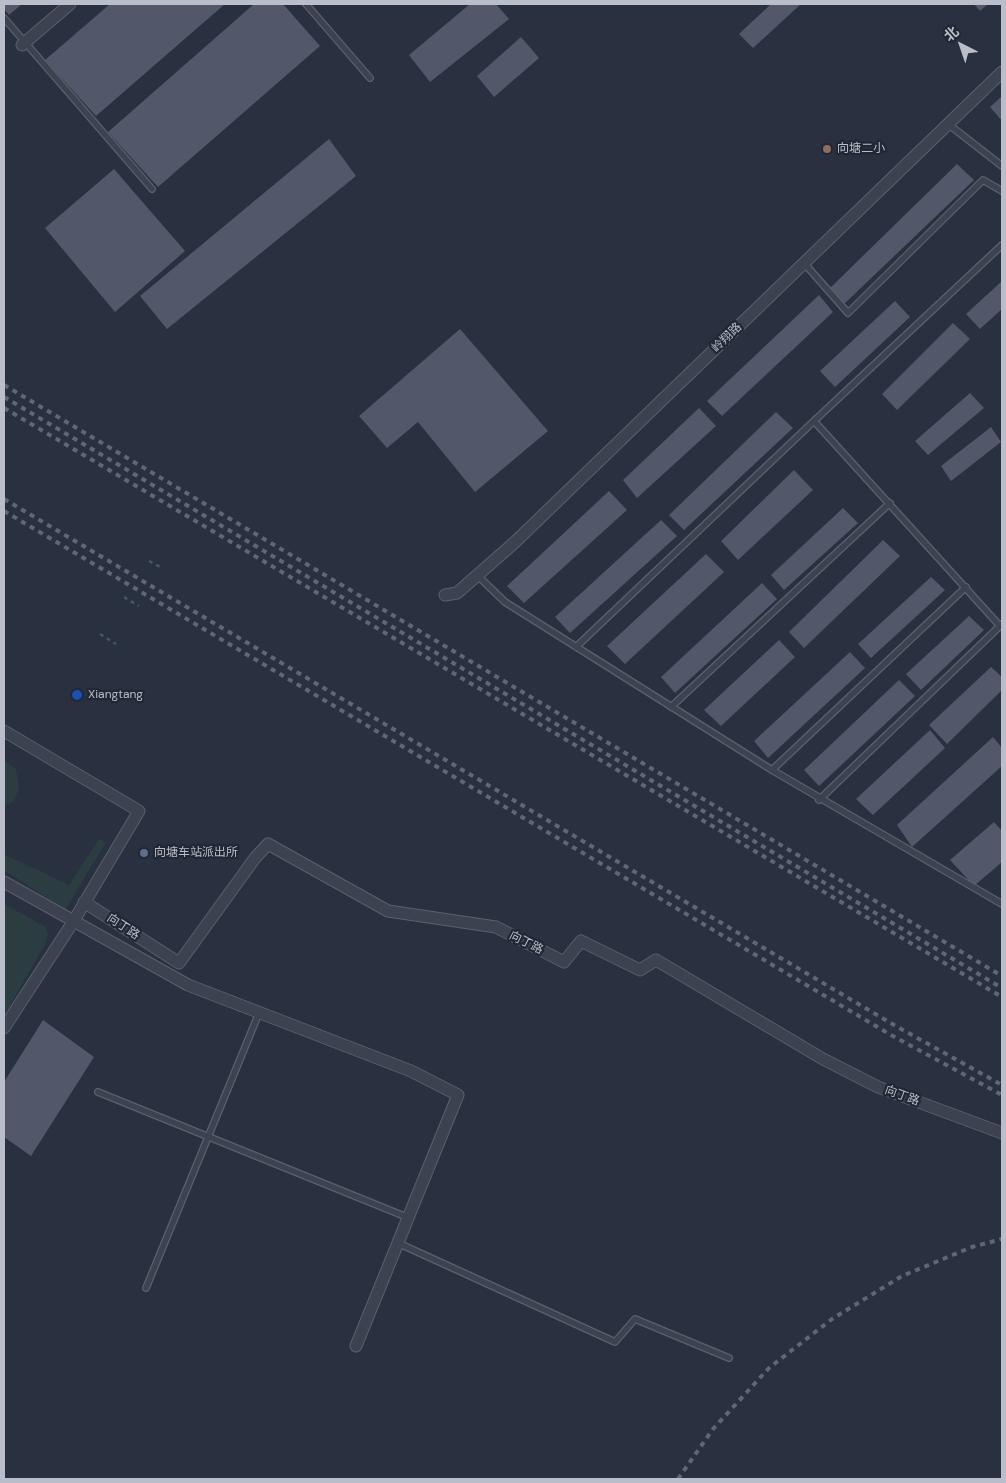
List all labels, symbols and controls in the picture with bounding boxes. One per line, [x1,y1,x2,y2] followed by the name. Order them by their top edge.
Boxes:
[936,20,986,70] north arrow
[940,22,962,45] text: 北
[837,142,885,156] place label: 向塘二小
[821,143,833,155] marker: 向塘二小
[709,320,745,356] street label: 岭翔路
[70,688,84,702] marker: Xiangtang
[88,688,143,702] place label: Xiangtang
[154,846,238,860] place label: 向塘车站派出所
[138,847,150,859] marker: 向塘车站派出所
[104,911,142,943] street label: 向丁路
[507,928,545,958] street label: 向丁路
[883,1083,921,1109] street label: 向丁路

